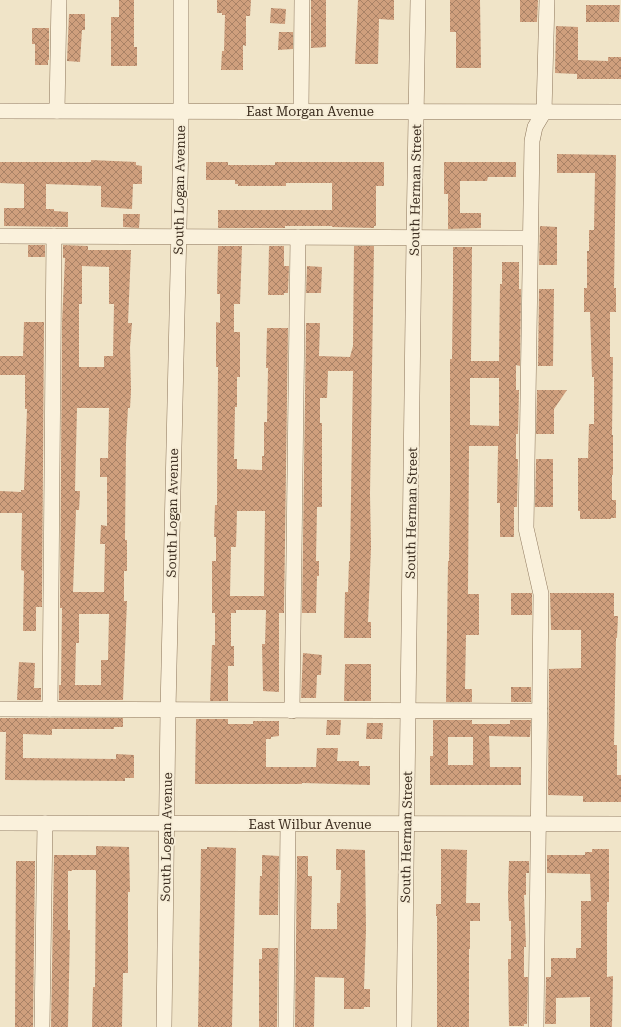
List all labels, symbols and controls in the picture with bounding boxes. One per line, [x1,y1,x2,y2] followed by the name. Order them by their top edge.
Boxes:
[246,104,374,119] street label: East Morgan Avenue
[407,124,424,256] street label: South Herman Street
[171,125,188,255] street label: South Logan Avenue
[403,447,420,579] street label: South Herman Street
[164,448,181,578] street label: South Logan Avenue
[398,771,415,903] street label: South Herman Street
[158,772,175,902] street label: South Logan Avenue
[249,817,371,832] street label: East Wilbur Avenue

